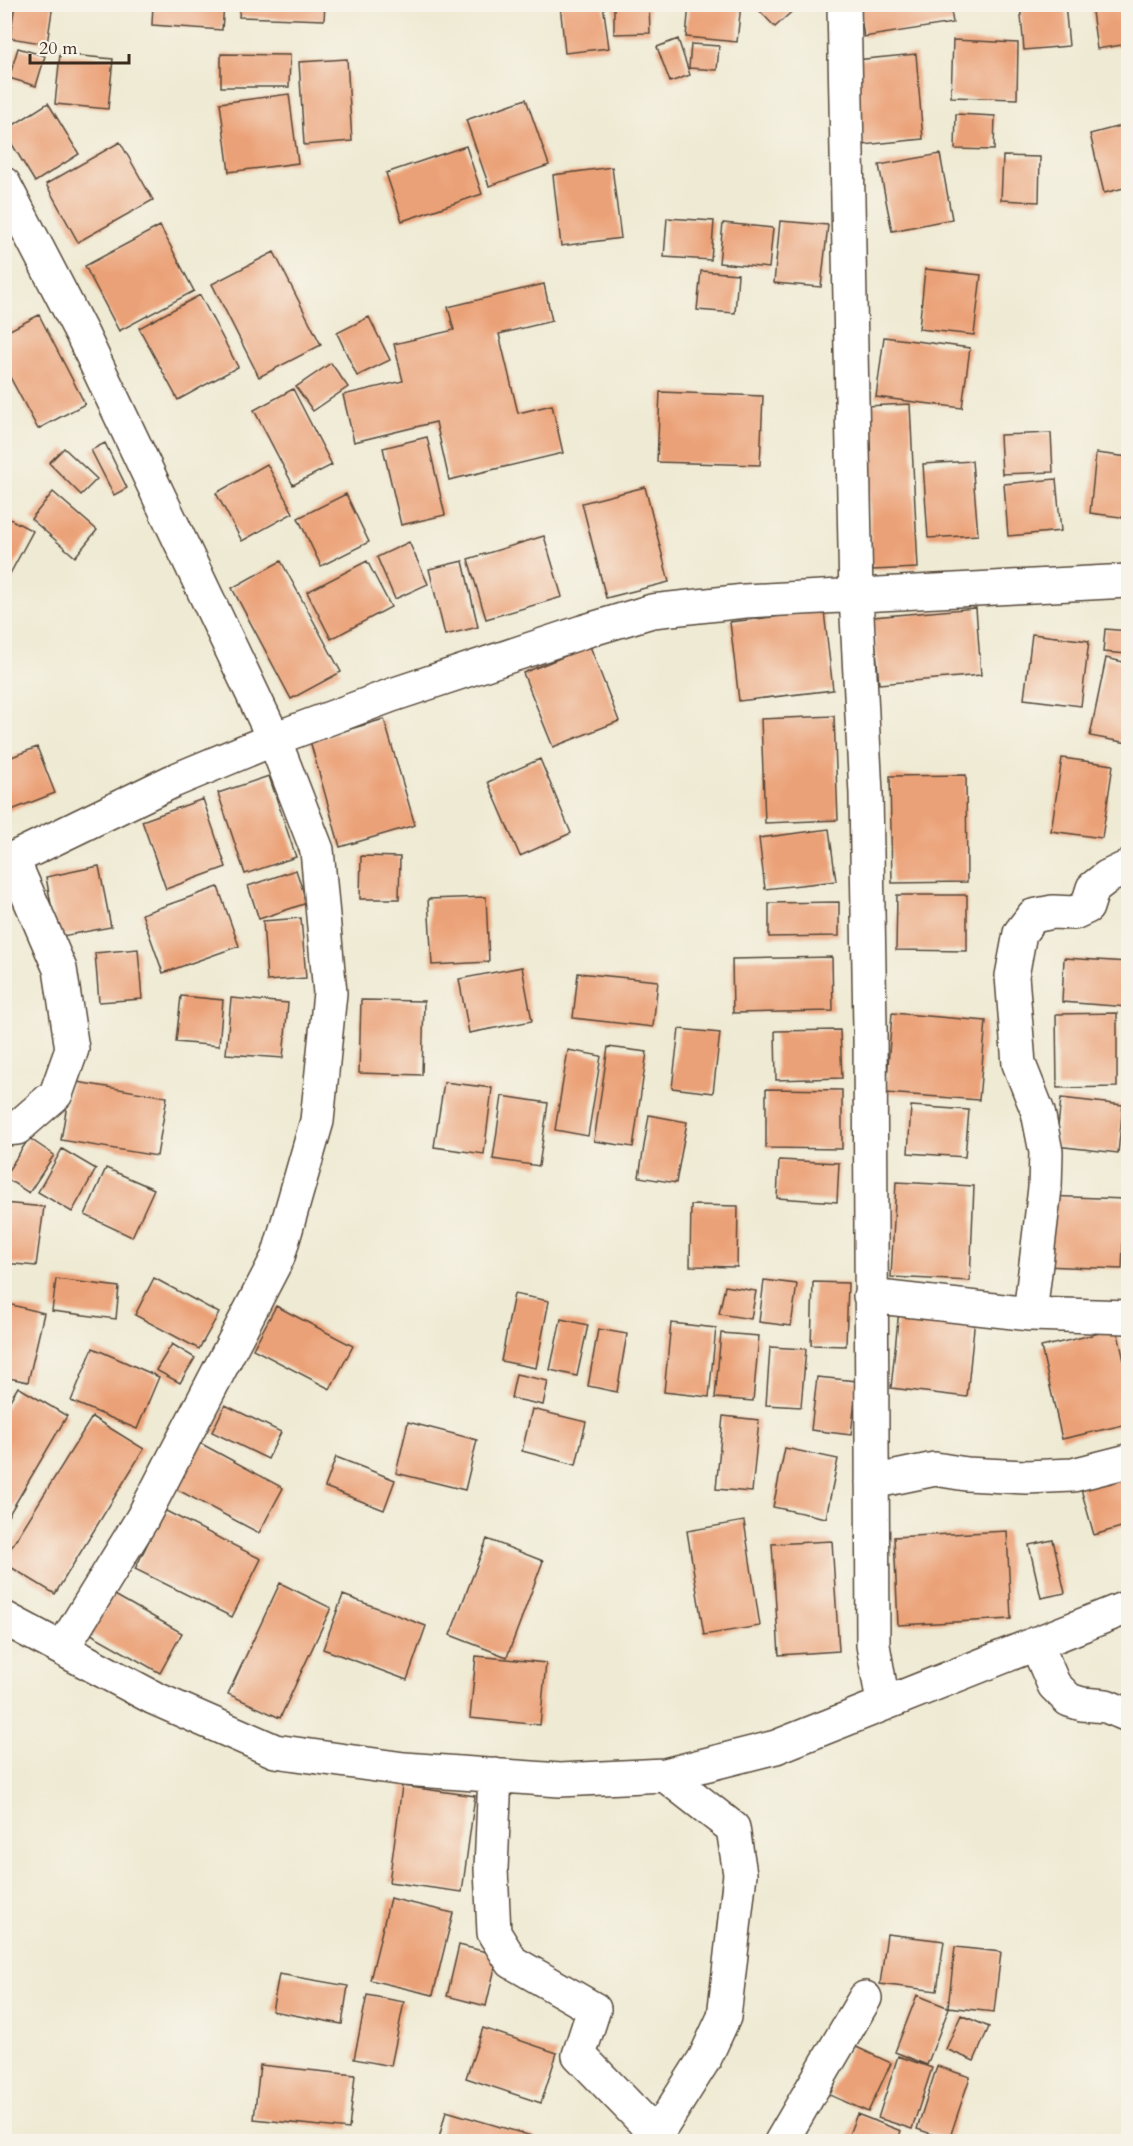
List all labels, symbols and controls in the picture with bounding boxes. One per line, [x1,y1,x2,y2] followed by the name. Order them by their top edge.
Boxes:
[30,27,129,65] scale bar
[39,36,78,61] text: 20 m

